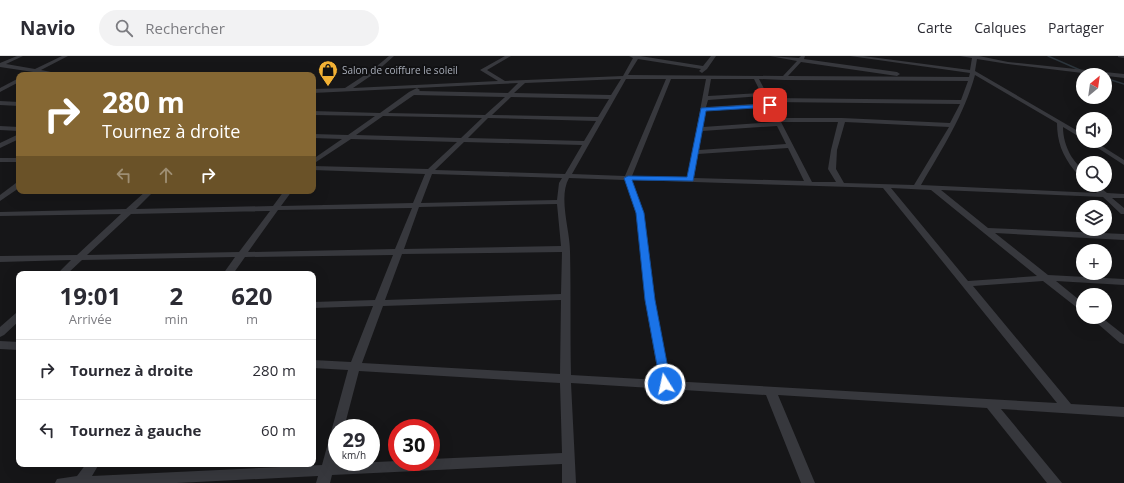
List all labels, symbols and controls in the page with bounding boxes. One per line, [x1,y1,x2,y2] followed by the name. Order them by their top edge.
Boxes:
[99,10,379,46] search box
[20,15,75,41] text: Navio
[113,17,135,39] icon: search
[145,18,225,38] text: Rechercher
[917,18,952,37] text: Carte
[974,18,1026,37] text: Calques
[1048,18,1104,37] text: Partager
[317,59,339,87] shop icon: Salon de coiffure le soleil
[342,63,458,77] place label: Salon de coiffure le soleil
[1076,68,1112,104] north arrow
[1076,68,1112,324] map controls
[102,83,185,121] text: 280 m
[36,88,88,140] icon: right
[753,88,787,122] pin
[759,94,781,116] icon: arrive
[1076,112,1112,148] button: sound
[102,119,240,143] text: Tournez à droite
[1076,156,1112,192] button: search
[113,164,135,186] icon: left
[155,164,177,186] icon: ahead
[197,164,219,186] icon: right
[1076,200,1112,236] button: layers
[1076,244,1112,280] button: +
[59,279,121,312] text: 19:01
[169,279,183,312] text: 2
[231,279,273,312] text: 620
[1076,288,1112,324] button: −
[69,310,112,328] text: Arrivée
[165,310,188,328] text: min
[246,310,258,328] text: m
[36,359,58,381] icon: right
[70,360,193,380] text: Tournez à droite
[252,360,296,380] text: 280 m
[644,363,686,405] position arrow
[36,419,58,441] icon: left
[388,419,440,471] speed limit sign: 30
[70,420,201,440] text: Tournez à gauche
[261,420,296,440] text: 60 m
[343,426,365,453] text: 29
[342,448,366,462] text: km/h

